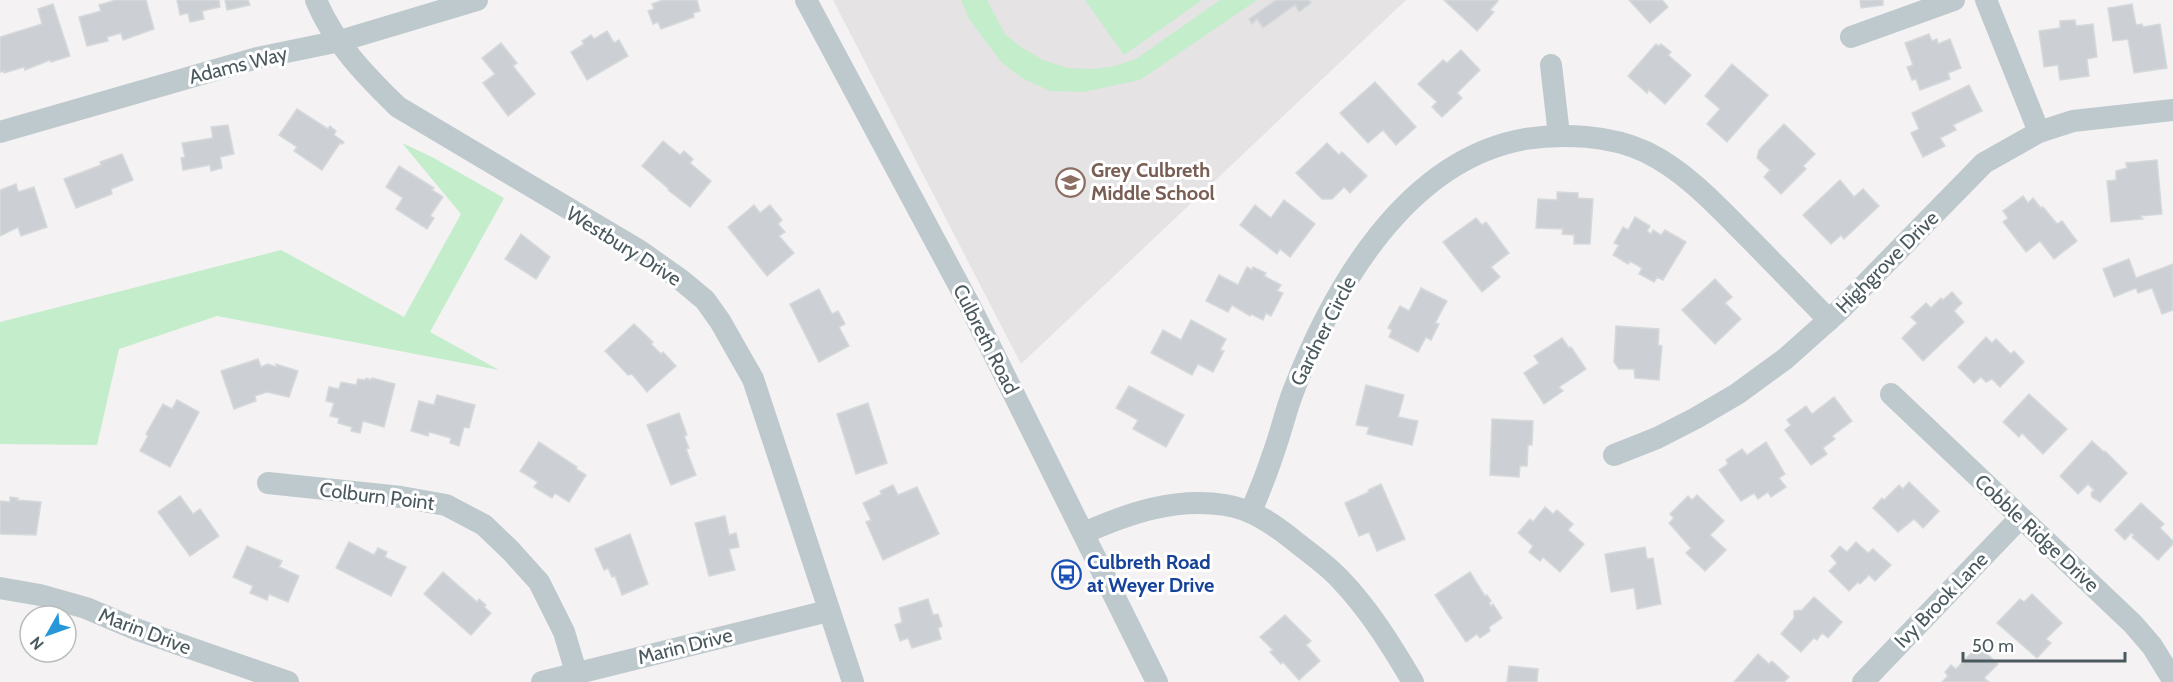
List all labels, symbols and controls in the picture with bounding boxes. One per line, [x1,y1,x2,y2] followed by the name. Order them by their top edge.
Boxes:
[186,41,290,89] street label: Adams Way
[1091,158,1215,205] place label: Grey Culbreth Middle School
[1054,166,1086,198] school or university icon: Grey Culbreth Middle School
[562,201,686,291] street label: Westbury Drive
[1831,206,1943,318] street label: Highgrove Drive
[1285,272,1361,390] street label: Gardner Circle
[948,280,1024,398] street label: Culbreth Road
[1970,469,2104,597] street label: Cobble Ridge Drive
[318,477,436,515] street label: Colburn Point
[1889,547,1993,653] street label: Ivy Brook Lane
[1087,550,1214,597] place label: Culbreth Road at Weyer Drive
[1050,558,1082,590] bus stop icon: Culbreth Road at Weyer Drive
[96,602,194,660] street label: Marin Drive
[18,604,78,664] north arrow
[635,623,735,669] street label: Marin Drive
[1963,625,2125,663] scale bar
[26,633,48,654] text: N
[1972,635,2014,657] text: 50 m

